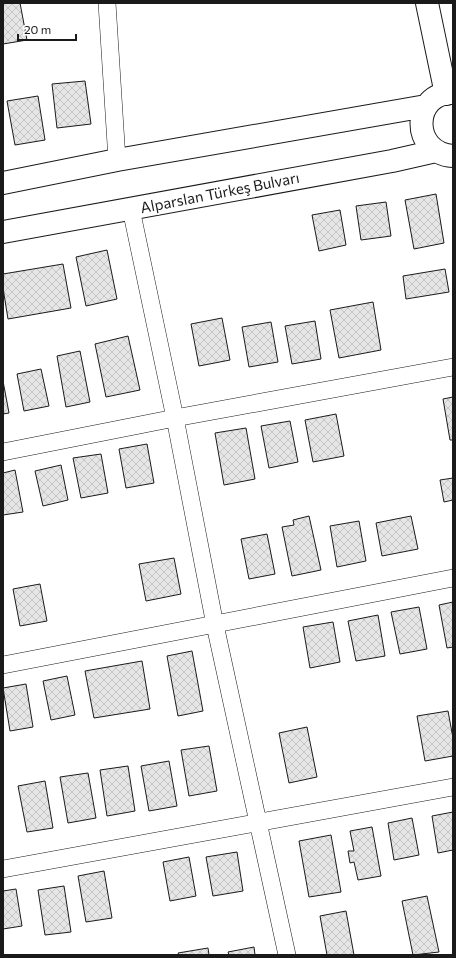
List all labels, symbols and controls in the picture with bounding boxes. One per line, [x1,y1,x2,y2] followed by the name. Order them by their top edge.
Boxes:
[18,16,76,42] scale bar
[24,22,51,36] text: 20 m
[139,168,301,216] street label: Alparslan Türkeş Bulvarı

